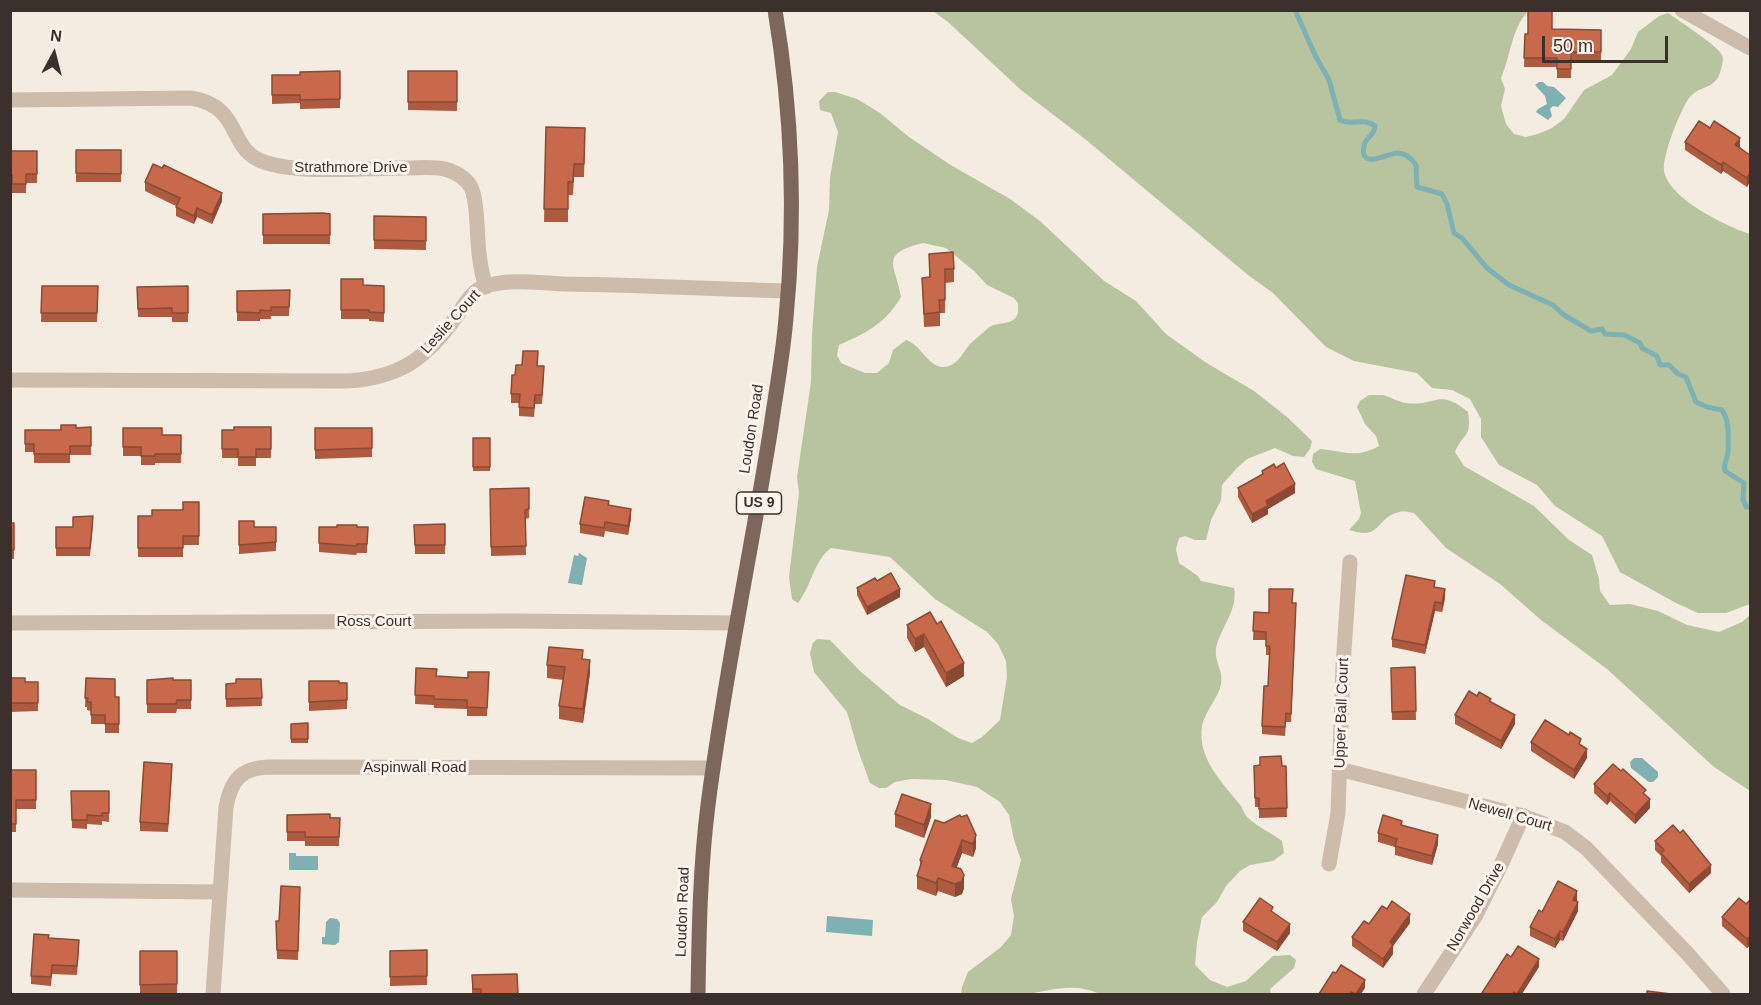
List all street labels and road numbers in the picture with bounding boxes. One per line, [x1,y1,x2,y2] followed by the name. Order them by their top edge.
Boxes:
[294,159,408,177] street label: Strathmore Drive
[418,286,484,358] street label: Leslie Court
[736,383,768,475] street label: Loudon Road
[736,492,782,514] road number: US 9
[336,613,412,631] street label: Ross Court
[1331,657,1353,769] street label: Upper Ball Court
[363,759,467,777] street label: Aspinwall Road
[1466,795,1554,835] street label: Newell Court
[1443,860,1509,954] street label: Norwood Drive
[672,867,694,957] street label: Loudon Road

